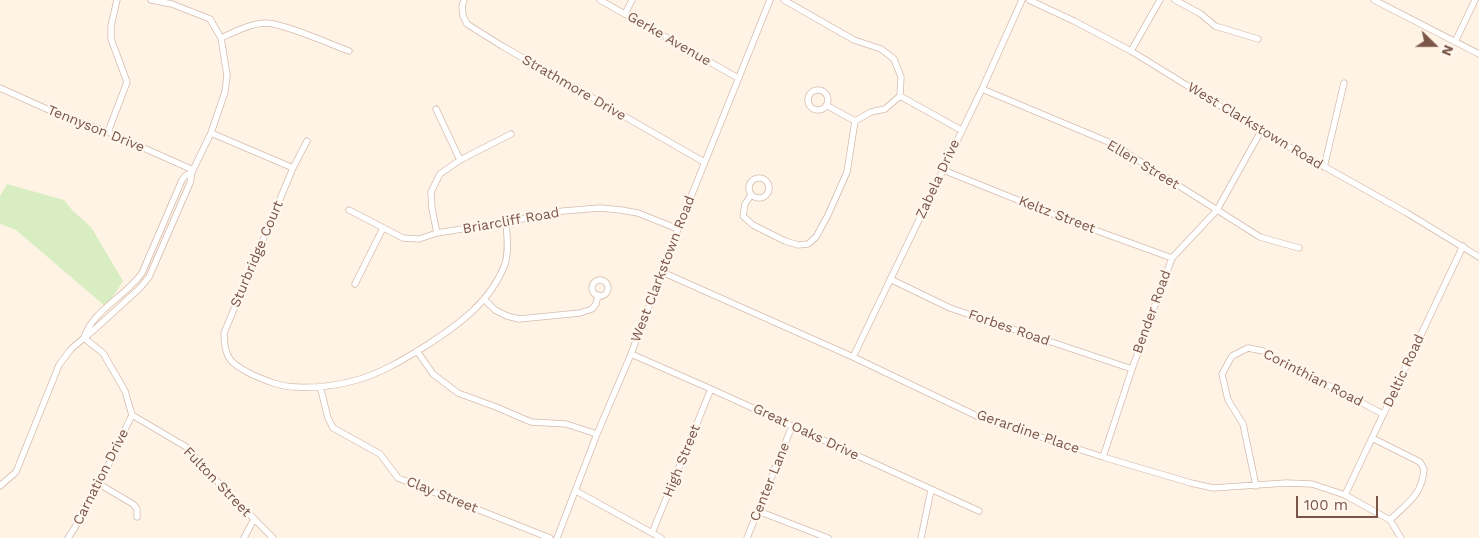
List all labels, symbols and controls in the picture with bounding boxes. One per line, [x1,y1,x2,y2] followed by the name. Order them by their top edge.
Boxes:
[624,8,714,70] street label: Gerke Avenue
[1409,20,1459,70] north arrow
[1439,43,1457,58] text: N
[519,51,629,125] street label: Strathmore Drive
[1184,79,1326,173] street label: West Clarkstown Road
[45,102,147,156] street label: Tennyson Drive
[912,137,964,221] street label: Zabela Drive
[1104,137,1182,193] street label: Ellen Street
[1016,193,1098,237] street label: Keltz Street
[627,194,699,344] street label: West Clarkstown Road
[227,198,287,310] street label: Sturbridge Court
[461,204,561,238] street label: Briarcliff Road
[1129,268,1175,356] street label: Bender Road
[966,306,1052,350] street label: Forbes Road
[1380,332,1428,410] street label: Deltic Road
[1260,346,1366,410] street label: Corinthian Road
[750,400,862,464] street label: Great Oaks Drive
[974,407,1082,457] street label: Gerardine Place
[660,422,704,500] street label: High Street
[69,426,133,528] street label: Carnation Drive
[747,440,793,524] street label: Center Lane
[180,444,254,520] street label: Fulton Street
[404,473,480,517] street label: Clay Street
[1299,486,1382,518] scale bar
[1304,496,1348,514] text: 100 m

